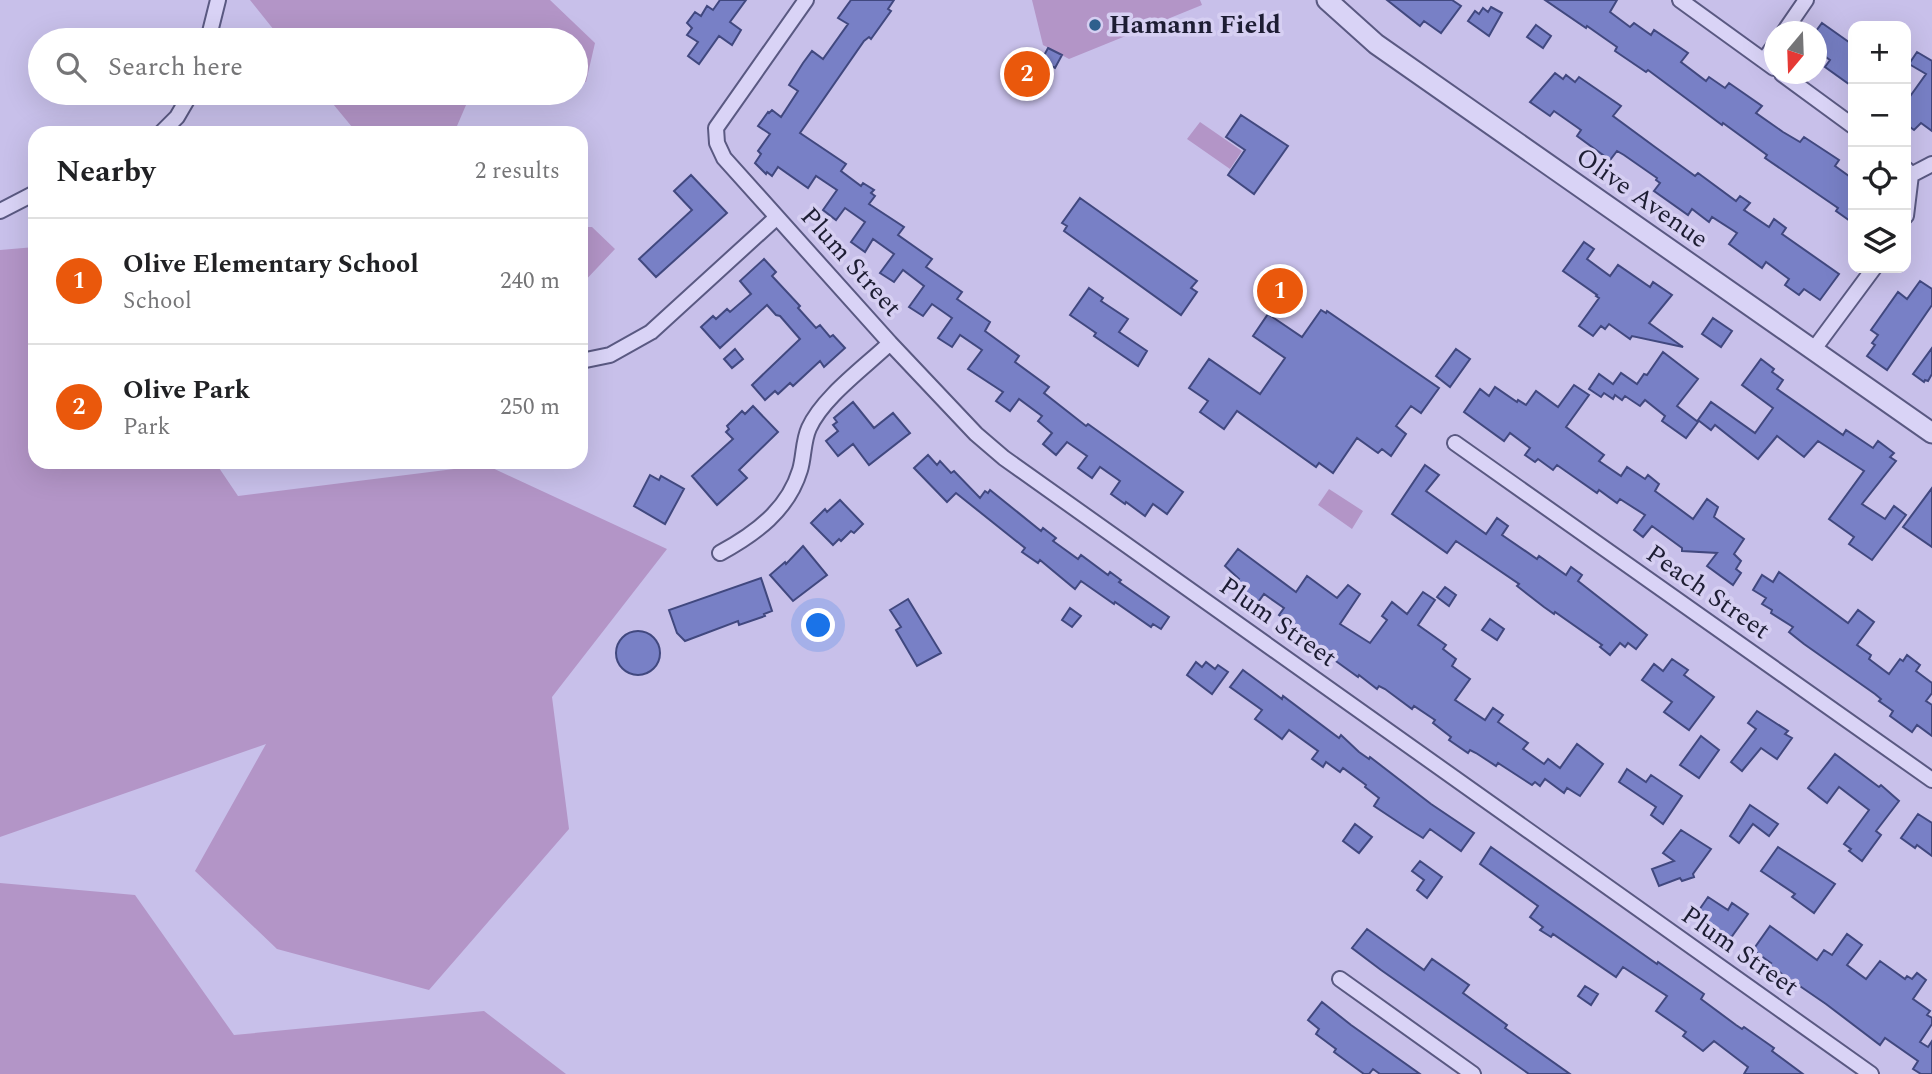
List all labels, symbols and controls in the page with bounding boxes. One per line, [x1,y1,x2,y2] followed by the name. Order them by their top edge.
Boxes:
[1109,5,1281,45] place label: Hamann Field
[1087,17,1103,33] marker: Hamann Field
[1764,21,1827,84] north arrow
[1848,21,1911,273] map controls
[1848,21,1911,84] button: +
[28,28,588,105] search box
[108,47,243,87] text: Search here
[52,48,90,86] icon: search
[1004,48,1050,100] pin: 2
[1848,84,1911,147] button: −
[1567,137,1717,259] street label: Olive Avenue
[1848,147,1911,210] button: locate
[56,149,155,195] text: Nearby
[475,154,560,189] text: 2 results
[791,198,911,326] street label: Plum Street
[1848,210,1911,273] button: layers
[123,244,419,284] text: Olive Elementary School
[73,264,85,299] text: 1
[500,264,560,299] text: 240 m
[1257,265,1303,317] pin: 1
[123,284,192,319] text: School
[123,370,250,410] text: Olive Park
[73,390,85,425] text: 2
[500,390,560,425] text: 250 m
[123,410,170,445] text: Park
[1638,534,1778,650] street label: Peach Street
[1211,567,1345,677] street label: Plum Street
[801,608,835,642] your location
[1673,896,1807,1006] street label: Plum Street

